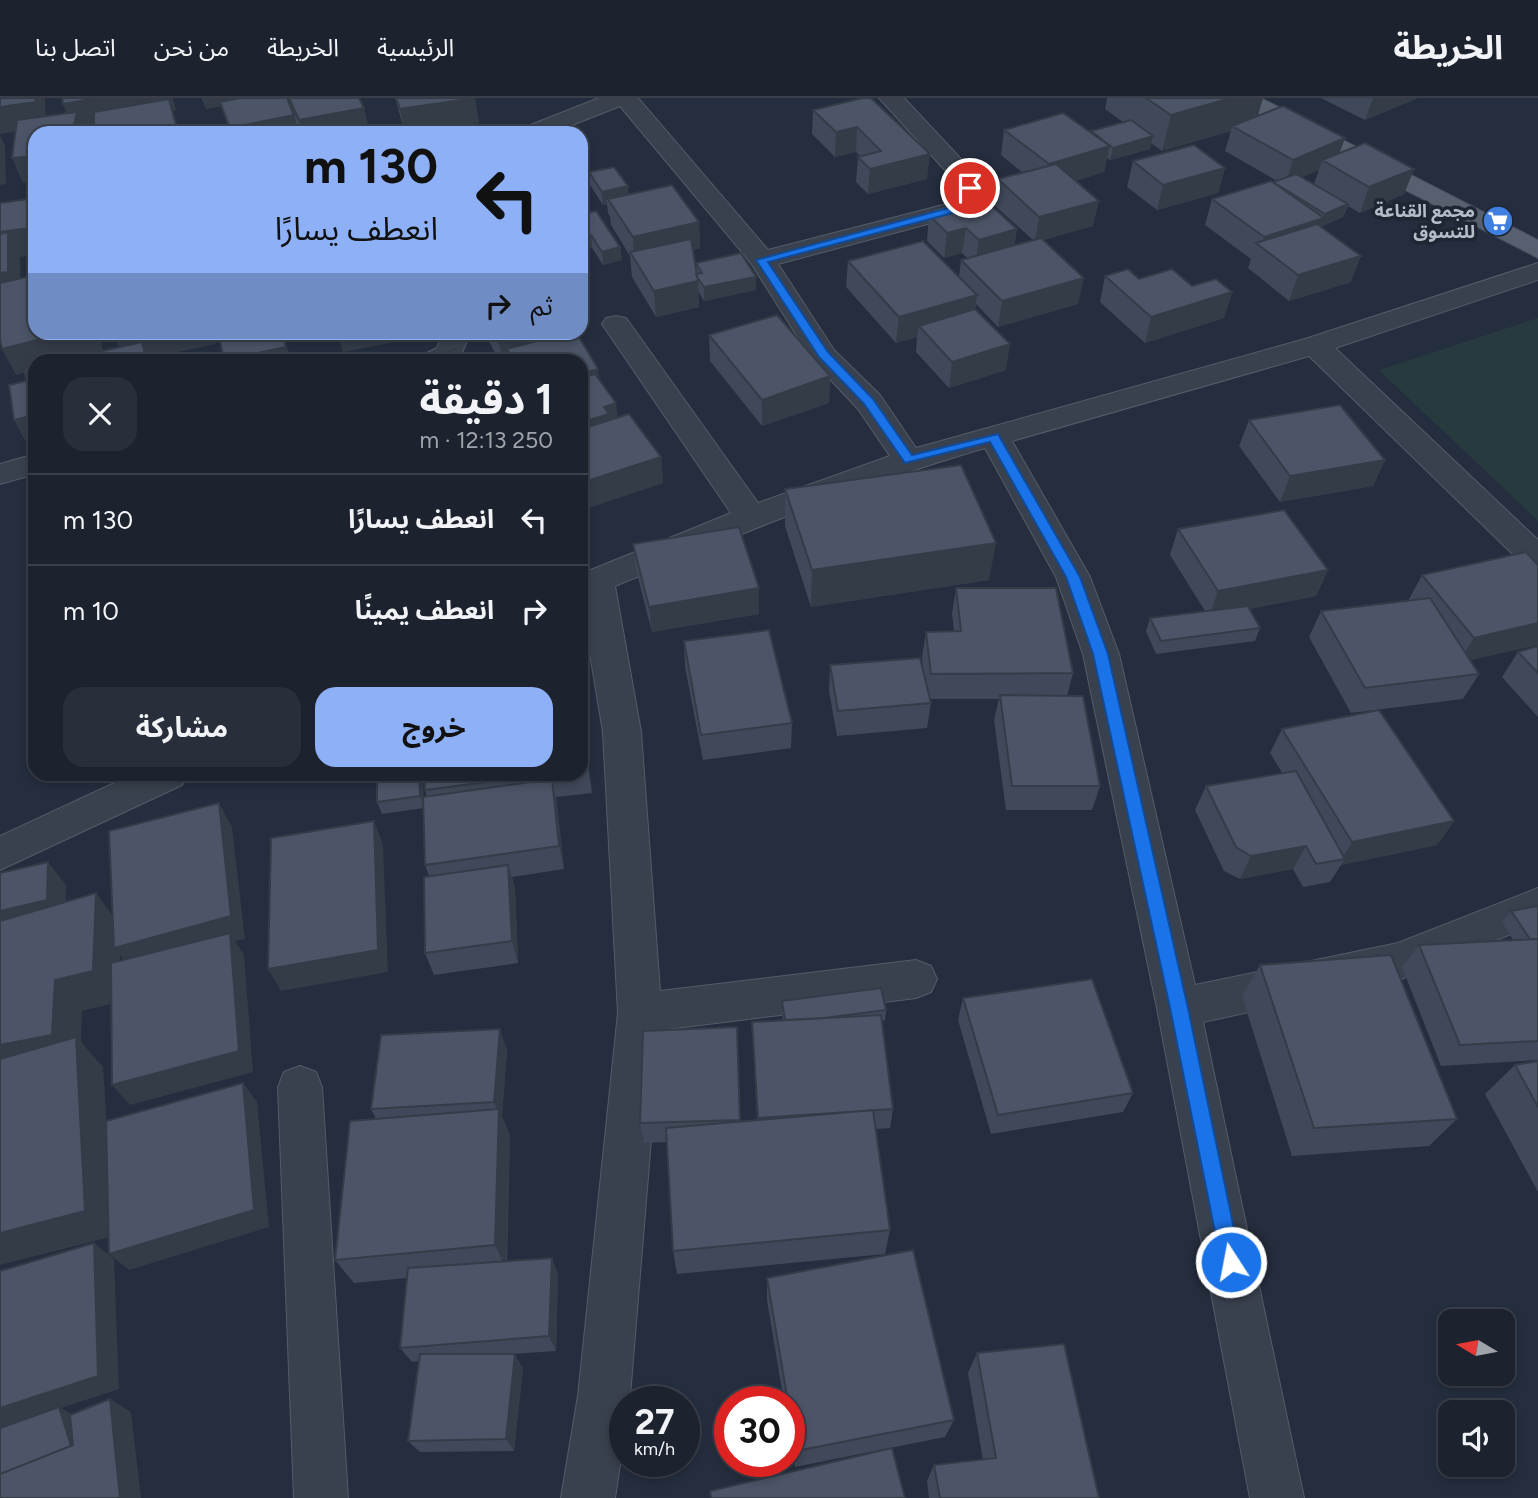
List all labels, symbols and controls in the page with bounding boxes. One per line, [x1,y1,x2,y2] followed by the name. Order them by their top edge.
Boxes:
[1393,28,1503,67] text: الخريطة
[35,33,116,62] text: اتصل بنا
[154,33,229,62] text: من نحن
[267,33,339,62] text: الخريطة
[377,33,454,62] text: الرئيسية
[304,136,438,195] text: 130 m
[462,154,553,245] icon: left
[940,158,1000,218] pin
[951,169,989,207] icon: arrive
[1375,200,1475,243] place label: مجمع القناعة للتسوق
[1481,204,1515,238] supermarket icon: مجمع القناعة للتسوق
[275,210,438,248] text: انعطف يسارًا
[479,287,517,325] icon: right
[531,290,553,322] text: ثم
[420,374,553,425] text: 1 دقيقة
[63,377,137,451] button: close
[420,426,553,454] text: 250 m · 12:13
[515,501,553,539] icon: left
[348,503,494,535] text: انعطف يسارًا
[63,504,133,536] text: 130 m
[515,592,553,630] icon: right
[355,594,494,626] text: انعطف يمينًا
[63,595,119,627] text: 10 m
[63,687,301,767] button: مشاركة
[315,687,553,767] button: خروج
[1194,1225,1268,1299] position arrow
[1438,1309,1516,1386] north arrow
[1438,1309,1515,1477] map controls
[714,1386,805,1477] speed limit sign: 30
[1438,1400,1515,1477] button: sound
[635,1401,674,1443] text: 27
[634,1438,675,1460] text: km/h

